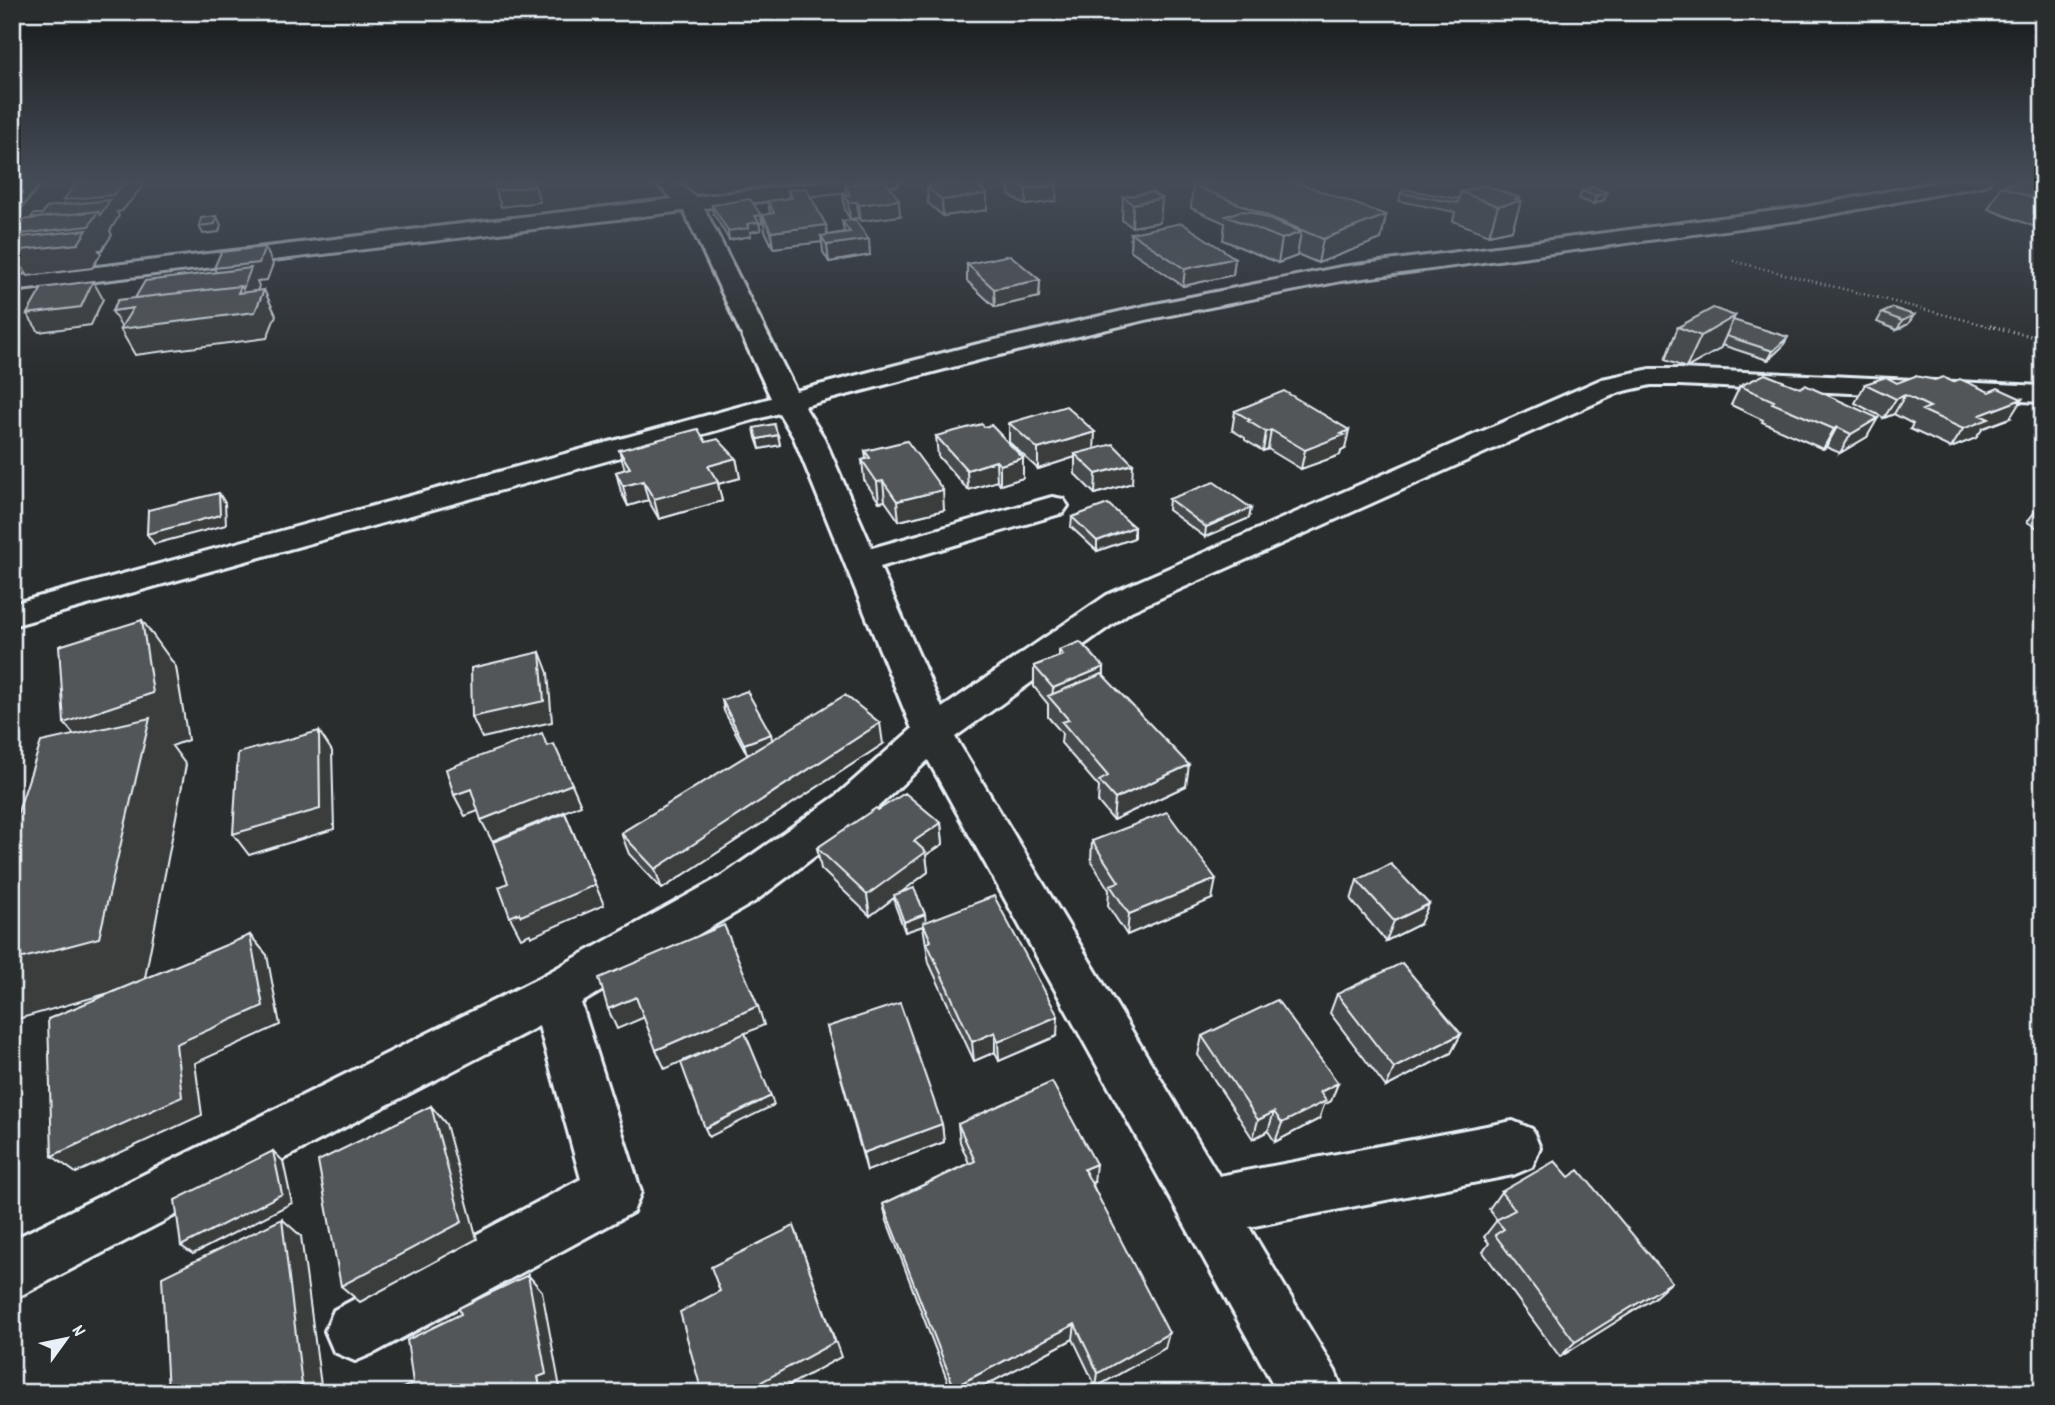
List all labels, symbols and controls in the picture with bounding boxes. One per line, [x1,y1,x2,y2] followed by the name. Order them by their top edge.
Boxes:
[32,1304,102,1374] north arrow
[63,1320,91,1343] text: N

